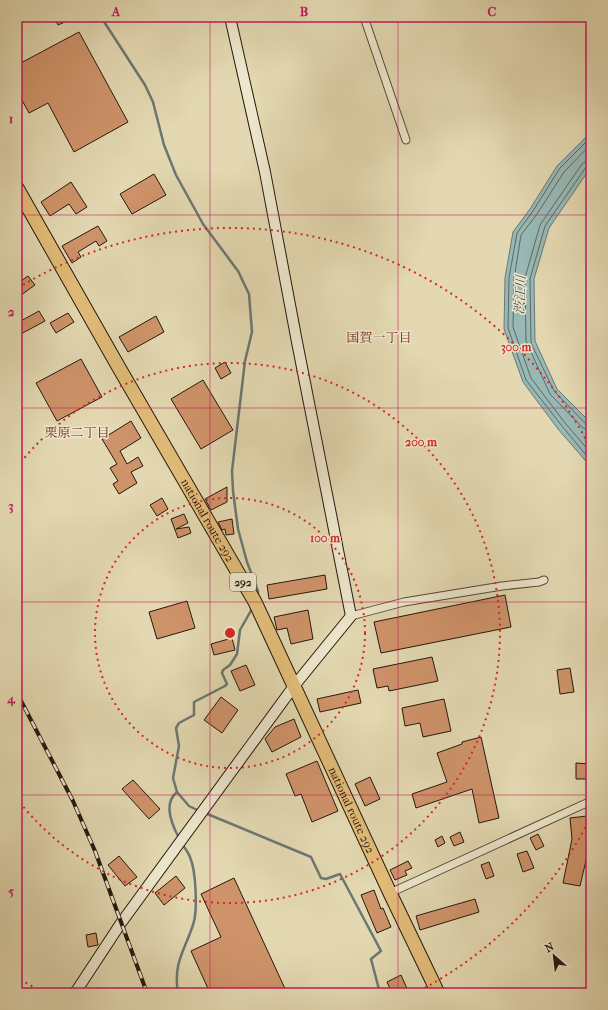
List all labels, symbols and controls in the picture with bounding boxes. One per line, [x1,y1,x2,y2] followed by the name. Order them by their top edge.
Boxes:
[111,4,121,19] text: A
[300,4,309,19] text: B
[488,4,497,19] text: C
[9,111,14,126] text: 1
[511,273,529,315] water label: 渋江川
[8,304,15,319] text: 2
[346,330,412,345] district label: 国賀一丁目
[501,340,532,355] text: 300 m
[44,425,110,440] district label: 栗原二丁目
[405,435,438,449] text: 200 m
[178,476,237,564] street label: national route 292
[8,498,14,514] text: 3
[310,531,341,545] text: 100 m
[230,573,256,591] road number: 292
[223,626,237,640] centre of rings
[6,691,16,707] text: 4
[325,765,378,856] street label: national route 292
[8,884,14,899] text: 5
[534,936,574,976] north arrow
[543,940,557,955] text: N

